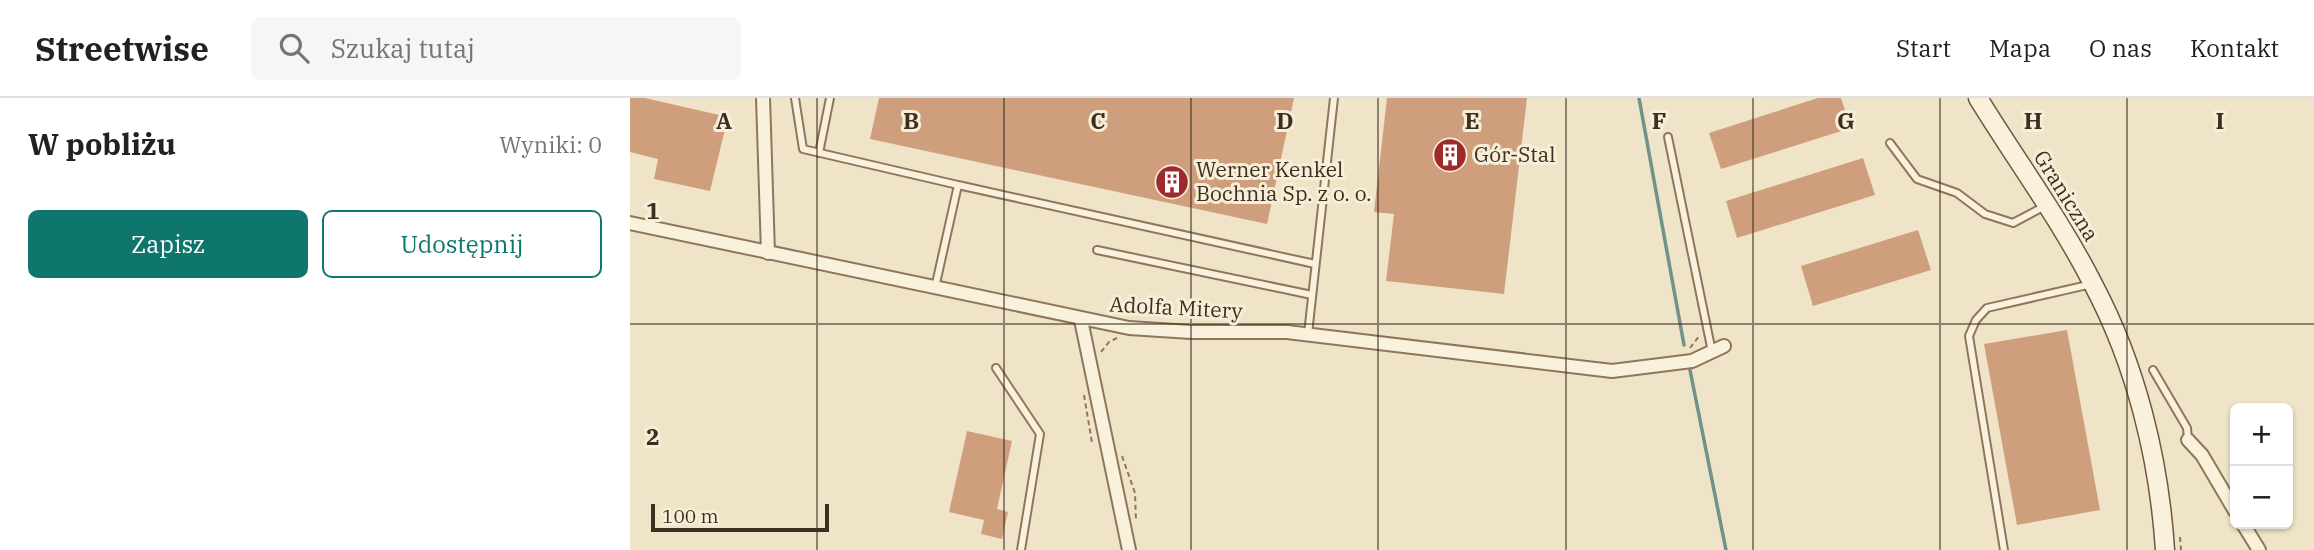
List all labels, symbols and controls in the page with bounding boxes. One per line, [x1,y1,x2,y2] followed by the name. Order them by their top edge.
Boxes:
[251,17,741,80] search box
[35,27,209,70] text: Streetwise
[275,29,313,67] icon: search
[331,31,475,65] text: Szukaj tutaj
[1896,32,1951,64] text: Start
[1989,32,2051,64] text: Mapa
[2089,32,2152,64] text: O nas
[2190,32,2279,64] text: Kontakt
[716,105,732,135] text: A
[903,105,919,135] text: B
[1090,105,1106,135] text: C
[1276,105,1294,135] text: D
[1464,105,1480,135] text: E
[1652,105,1666,135] text: F
[1837,105,1855,135] text: G
[2024,105,2042,135] text: H
[2216,105,2224,135] text: I
[28,124,176,163] text: W pobliżu
[499,129,602,159] text: Wyniki: 0
[1431,136,1469,174] building icon: Gór-Stal
[1474,140,1555,168] place label: Gór-Stal
[2028,145,2106,246] street label: Graniczna
[1196,155,1372,207] place label: Werner Kenkel Bochnia Sp. z o. o.
[1153,163,1191,201] building icon: Werner Kenkel Bochnia Sp. z o. o.
[646,195,660,225] text: 1
[28,210,308,278] button: Zapisz
[322,210,602,278] button: Udostępnij
[1109,290,1244,325] street label: Adolfa Mitery
[2230,403,2293,529] map controls
[2230,403,2293,466] button: +
[646,421,660,451] text: 2
[2230,466,2293,529] button: −
[651,501,830,533] scale bar
[662,504,719,528] text: 100 m

